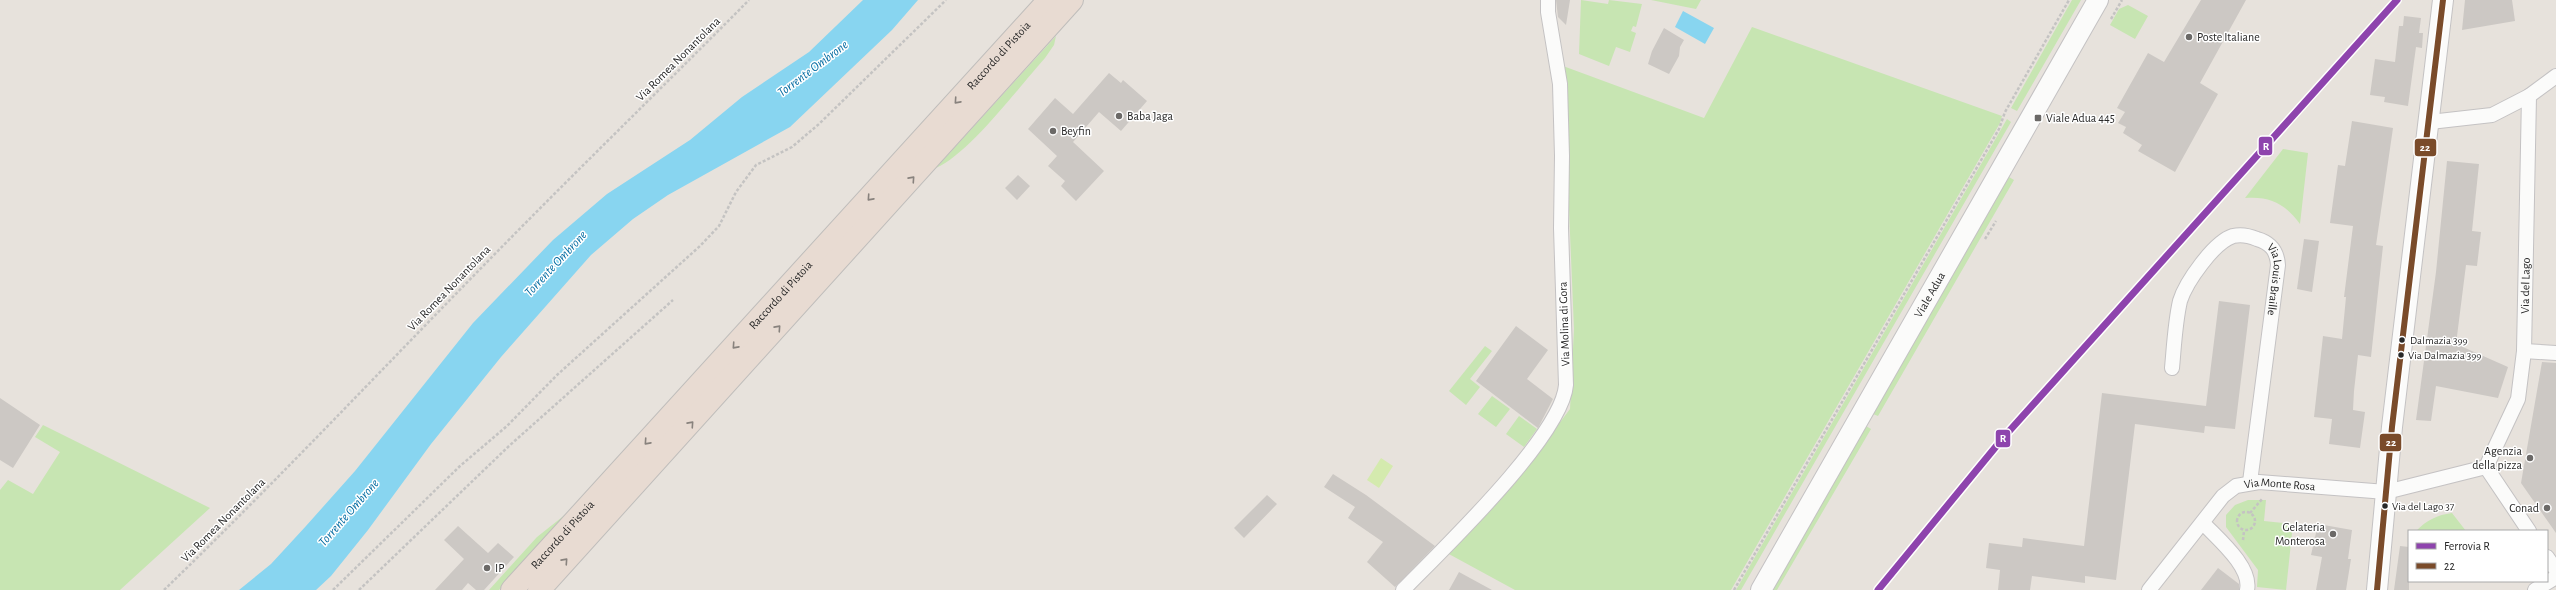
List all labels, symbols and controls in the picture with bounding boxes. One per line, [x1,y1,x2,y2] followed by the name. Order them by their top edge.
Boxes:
[634,14,723,103] street label: Via Romea Nonantolana
[965,18,1033,92] street label: Raccordo di Pistoia
[2197,31,2260,43] place label: Poste Italiane
[2184,32,2194,42] marker: Poste Italiane
[775,38,851,100] water label: Torrente Ombrone
[955,97,962,104] one-way arrow
[1127,110,1173,122] place label: Baba Jaga
[1114,111,1124,121] marker: Baba Jaga
[2046,112,2115,124] place label: Viale Adua 445
[2033,113,2043,123] marker: Viale Adua 445
[1061,125,1091,138] place label: Beyfin
[1048,126,1058,136] marker: Beyfin
[2258,136,2273,156] line badge: R
[2414,138,2437,157] line badge: 22
[2263,141,2270,152] text: R
[2420,142,2430,153] text: 22
[907,176,914,184] one-way arrow
[867,193,874,200] one-way arrow
[522,229,590,299] water label: Torrente Ombrone
[2265,241,2284,316] street label: Via Louis Braille
[405,243,493,333] street label: Via Romea Nonantolana
[2519,257,2532,314] street label: Via del Lago
[747,258,815,331] street label: Raccordo di Pistoia
[1912,270,1948,320] street label: Viale Adua
[1557,281,1571,367] street label: Via Molina di Gora
[773,325,780,332] one-way arrow
[2397,335,2407,345] marker: Dalmazia 399
[2410,335,2468,346] place label: Dalmazia 399
[733,341,740,348] one-way arrow
[2396,350,2406,360] marker: Via Dalmazia 399
[2408,350,2482,361] place label: Via Dalmazia 399
[686,421,693,429] one-way arrow
[1995,429,2011,448] line badge: R
[2000,433,2007,444] text: R
[2379,433,2402,452] line badge: 22
[645,437,652,444] one-way arrow
[2386,437,2396,448] text: 22
[2472,445,2522,471] place label: Agenzia della pizza
[2525,453,2535,463] marker: Agenzia della pizza
[179,475,268,564] street label: Via Romea Nonantolana
[2243,476,2316,492] street label: Via Monte Rosa
[316,477,382,549] water label: Torrente Ombrone
[529,498,597,571] street label: Raccordo di Pistoia
[2380,501,2390,511] marker: Via del Lago 37
[2392,501,2455,512] place label: Via del Lago 37
[2509,502,2539,514] place label: Conad
[2542,503,2552,513] marker: Conad
[2275,521,2325,547] place label: Gelateria Monterosa
[2328,529,2338,539] marker: Gelateria Monterosa
[2408,530,2548,582] legend
[2444,540,2490,552] text: Ferrovia R
[560,558,568,566] one-way arrow
[2444,560,2455,572] text: 22
[495,562,504,574] place label: IP
[482,563,492,573] marker: IP

